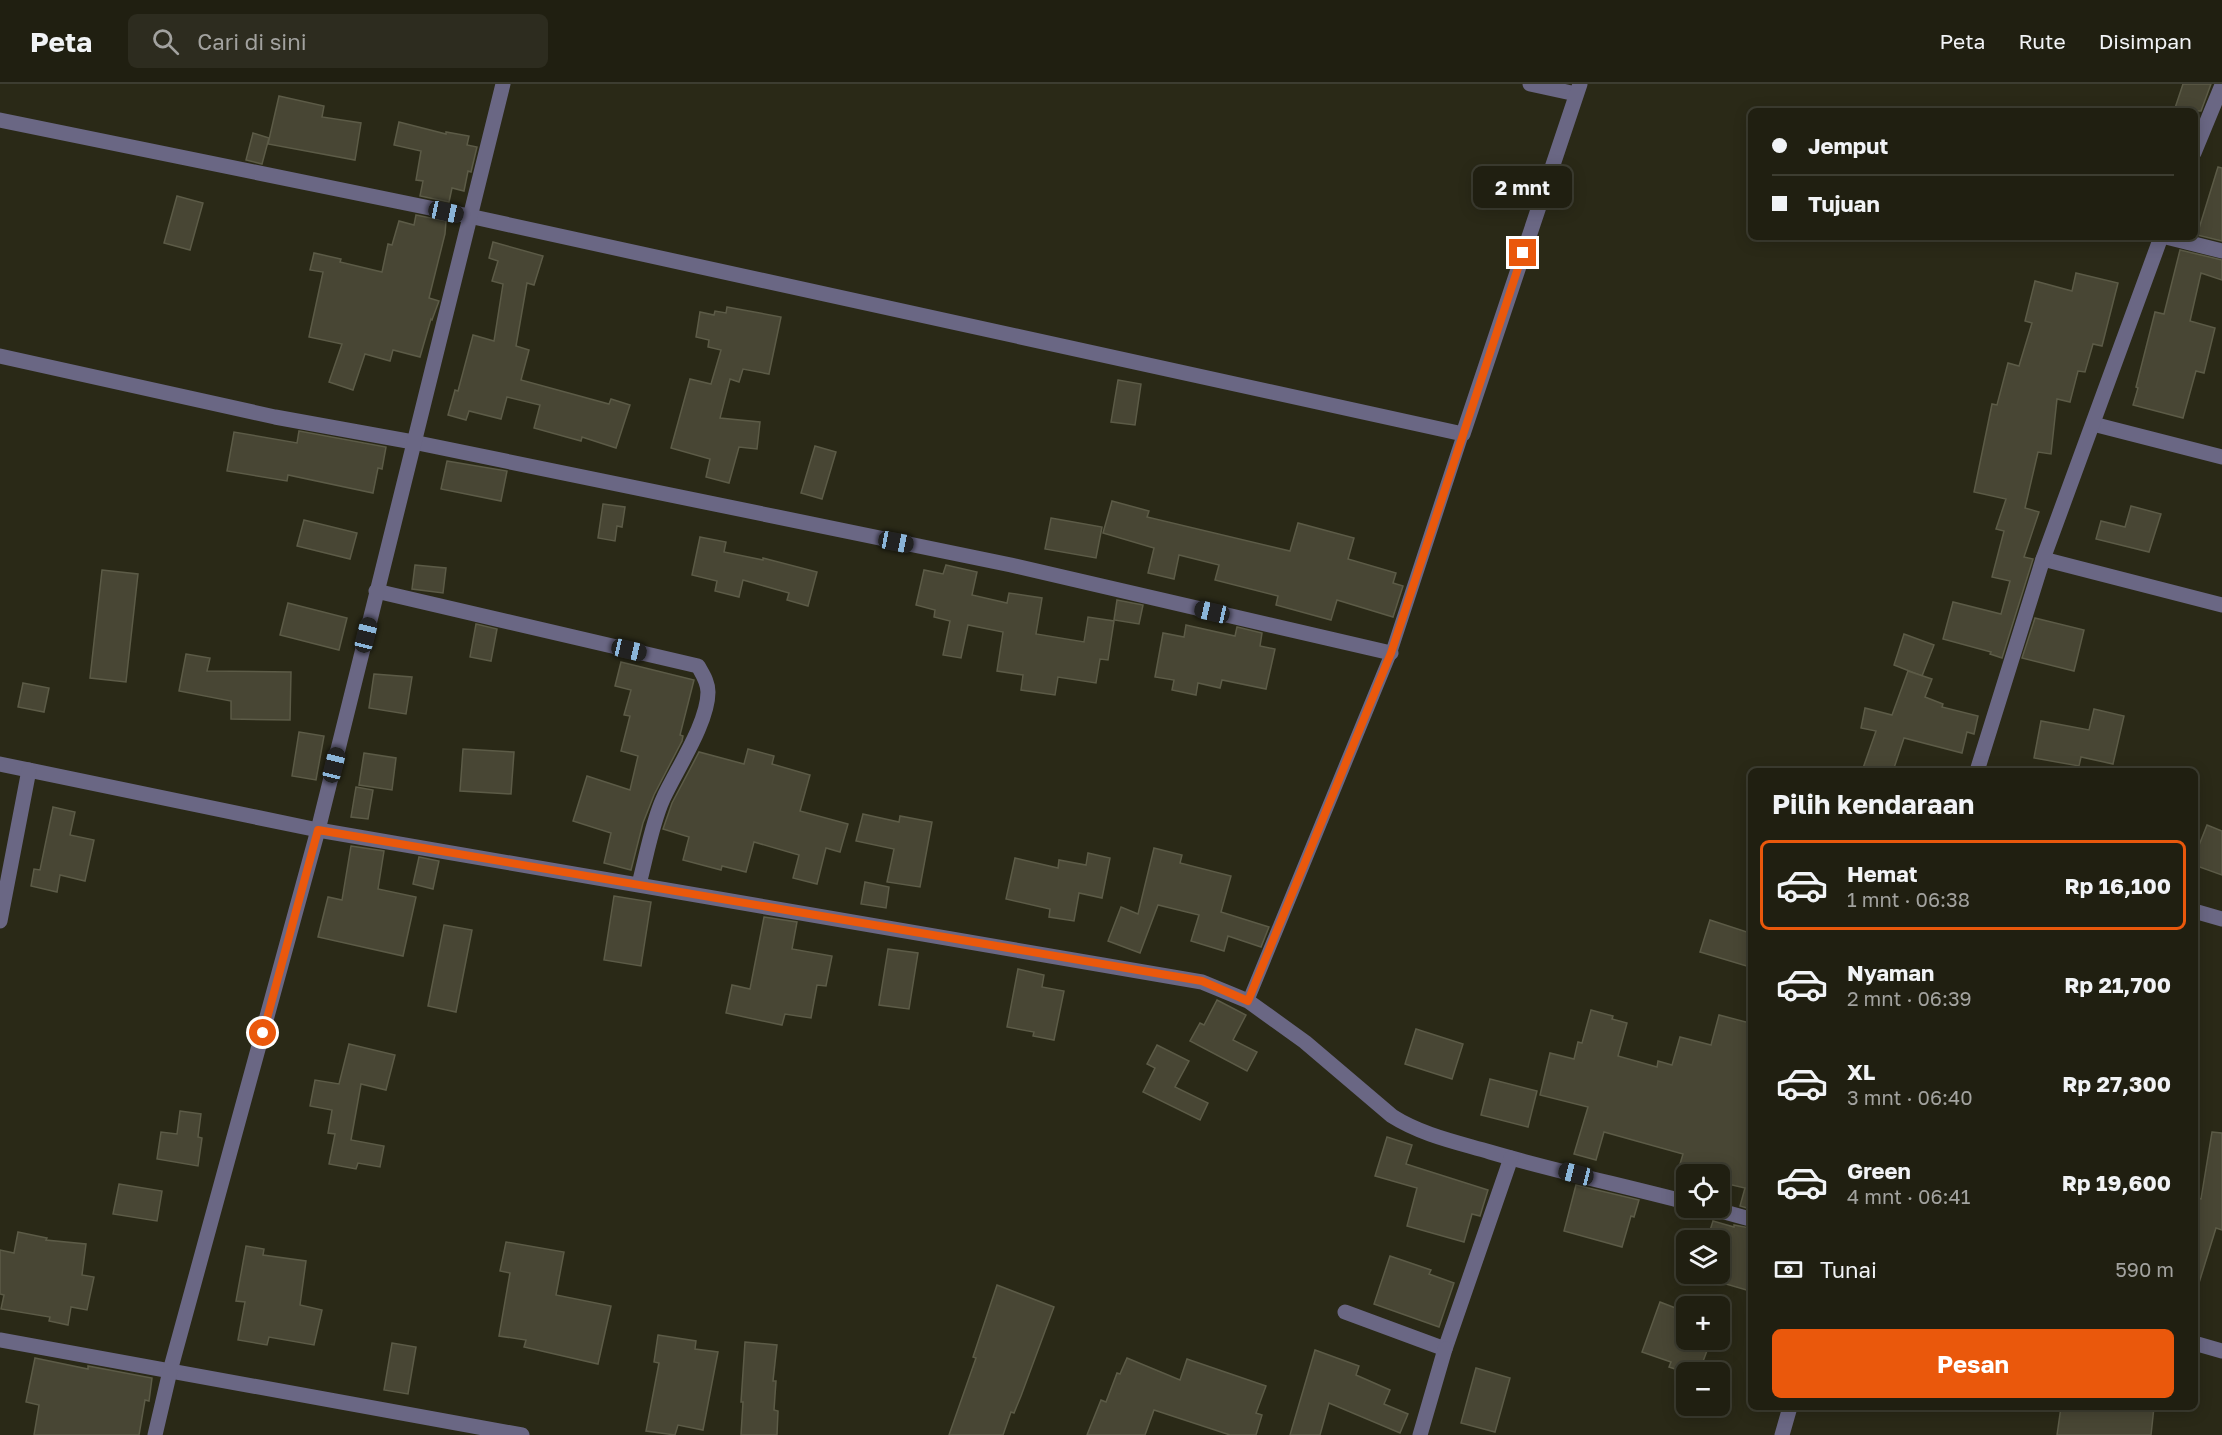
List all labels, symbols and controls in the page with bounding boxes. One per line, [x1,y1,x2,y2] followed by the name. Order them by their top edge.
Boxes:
[128,14,548,68] search box
[30,25,92,58] text: Peta
[149,25,182,58] icon: search
[197,28,307,55] text: Cari di sini
[1939,28,1985,54] text: Peta
[2018,28,2066,54] text: Rute
[2099,28,2192,54] text: Disimpan
[1808,132,1888,159] text: Jemput
[1474,166,1573,208] callout: 2 mnt
[1495,175,1550,199] text: 2 mnt
[1808,190,1880,217] text: Tujuan
[427,199,465,225] car
[1509,239,1536,266] route end
[877,530,915,554] car
[1192,599,1232,625] car
[353,615,379,655] car
[609,637,649,663] car
[321,745,347,785] car
[1772,788,1974,820] text: Pilih kendaraan
[1775,858,1829,912] icon: car
[1847,860,1918,887] text: Hemat
[2064,872,2171,899] text: Rp 16,100
[1847,887,1970,911] text: 1 mnt · 06:38
[1775,957,1829,1011] icon: car
[1847,959,1934,986] text: Nyaman
[2064,971,2171,998] text: Rp 21,700
[1847,986,1972,1010] text: 2 mnt · 06:39
[249,1019,276,1046] route start
[1775,1056,1829,1110] icon: car
[1847,1058,1875,1085] text: XL
[2062,1070,2171,1097] text: Rp 27,300
[1847,1085,1973,1109] text: 3 mnt · 06:40
[1775,1155,1829,1209] icon: car
[1847,1157,1911,1184] text: Green
[1556,1161,1596,1187] car
[1676,1164,1730,1416] map controls
[1676,1164,1730,1218] button: locate
[2062,1169,2171,1196] text: Rp 19,600
[1847,1184,1970,1208] text: 4 mnt · 06:41
[1676,1230,1730,1284] button: layers
[1772,1253,1805,1286] icon: cash
[1820,1256,1877,1283] text: Tunai
[2115,1257,2174,1281] text: 590 m
[1676,1296,1730,1350] button: +
[1772,1329,2174,1398] button: Pesan
[1676,1362,1730,1416] button: −

